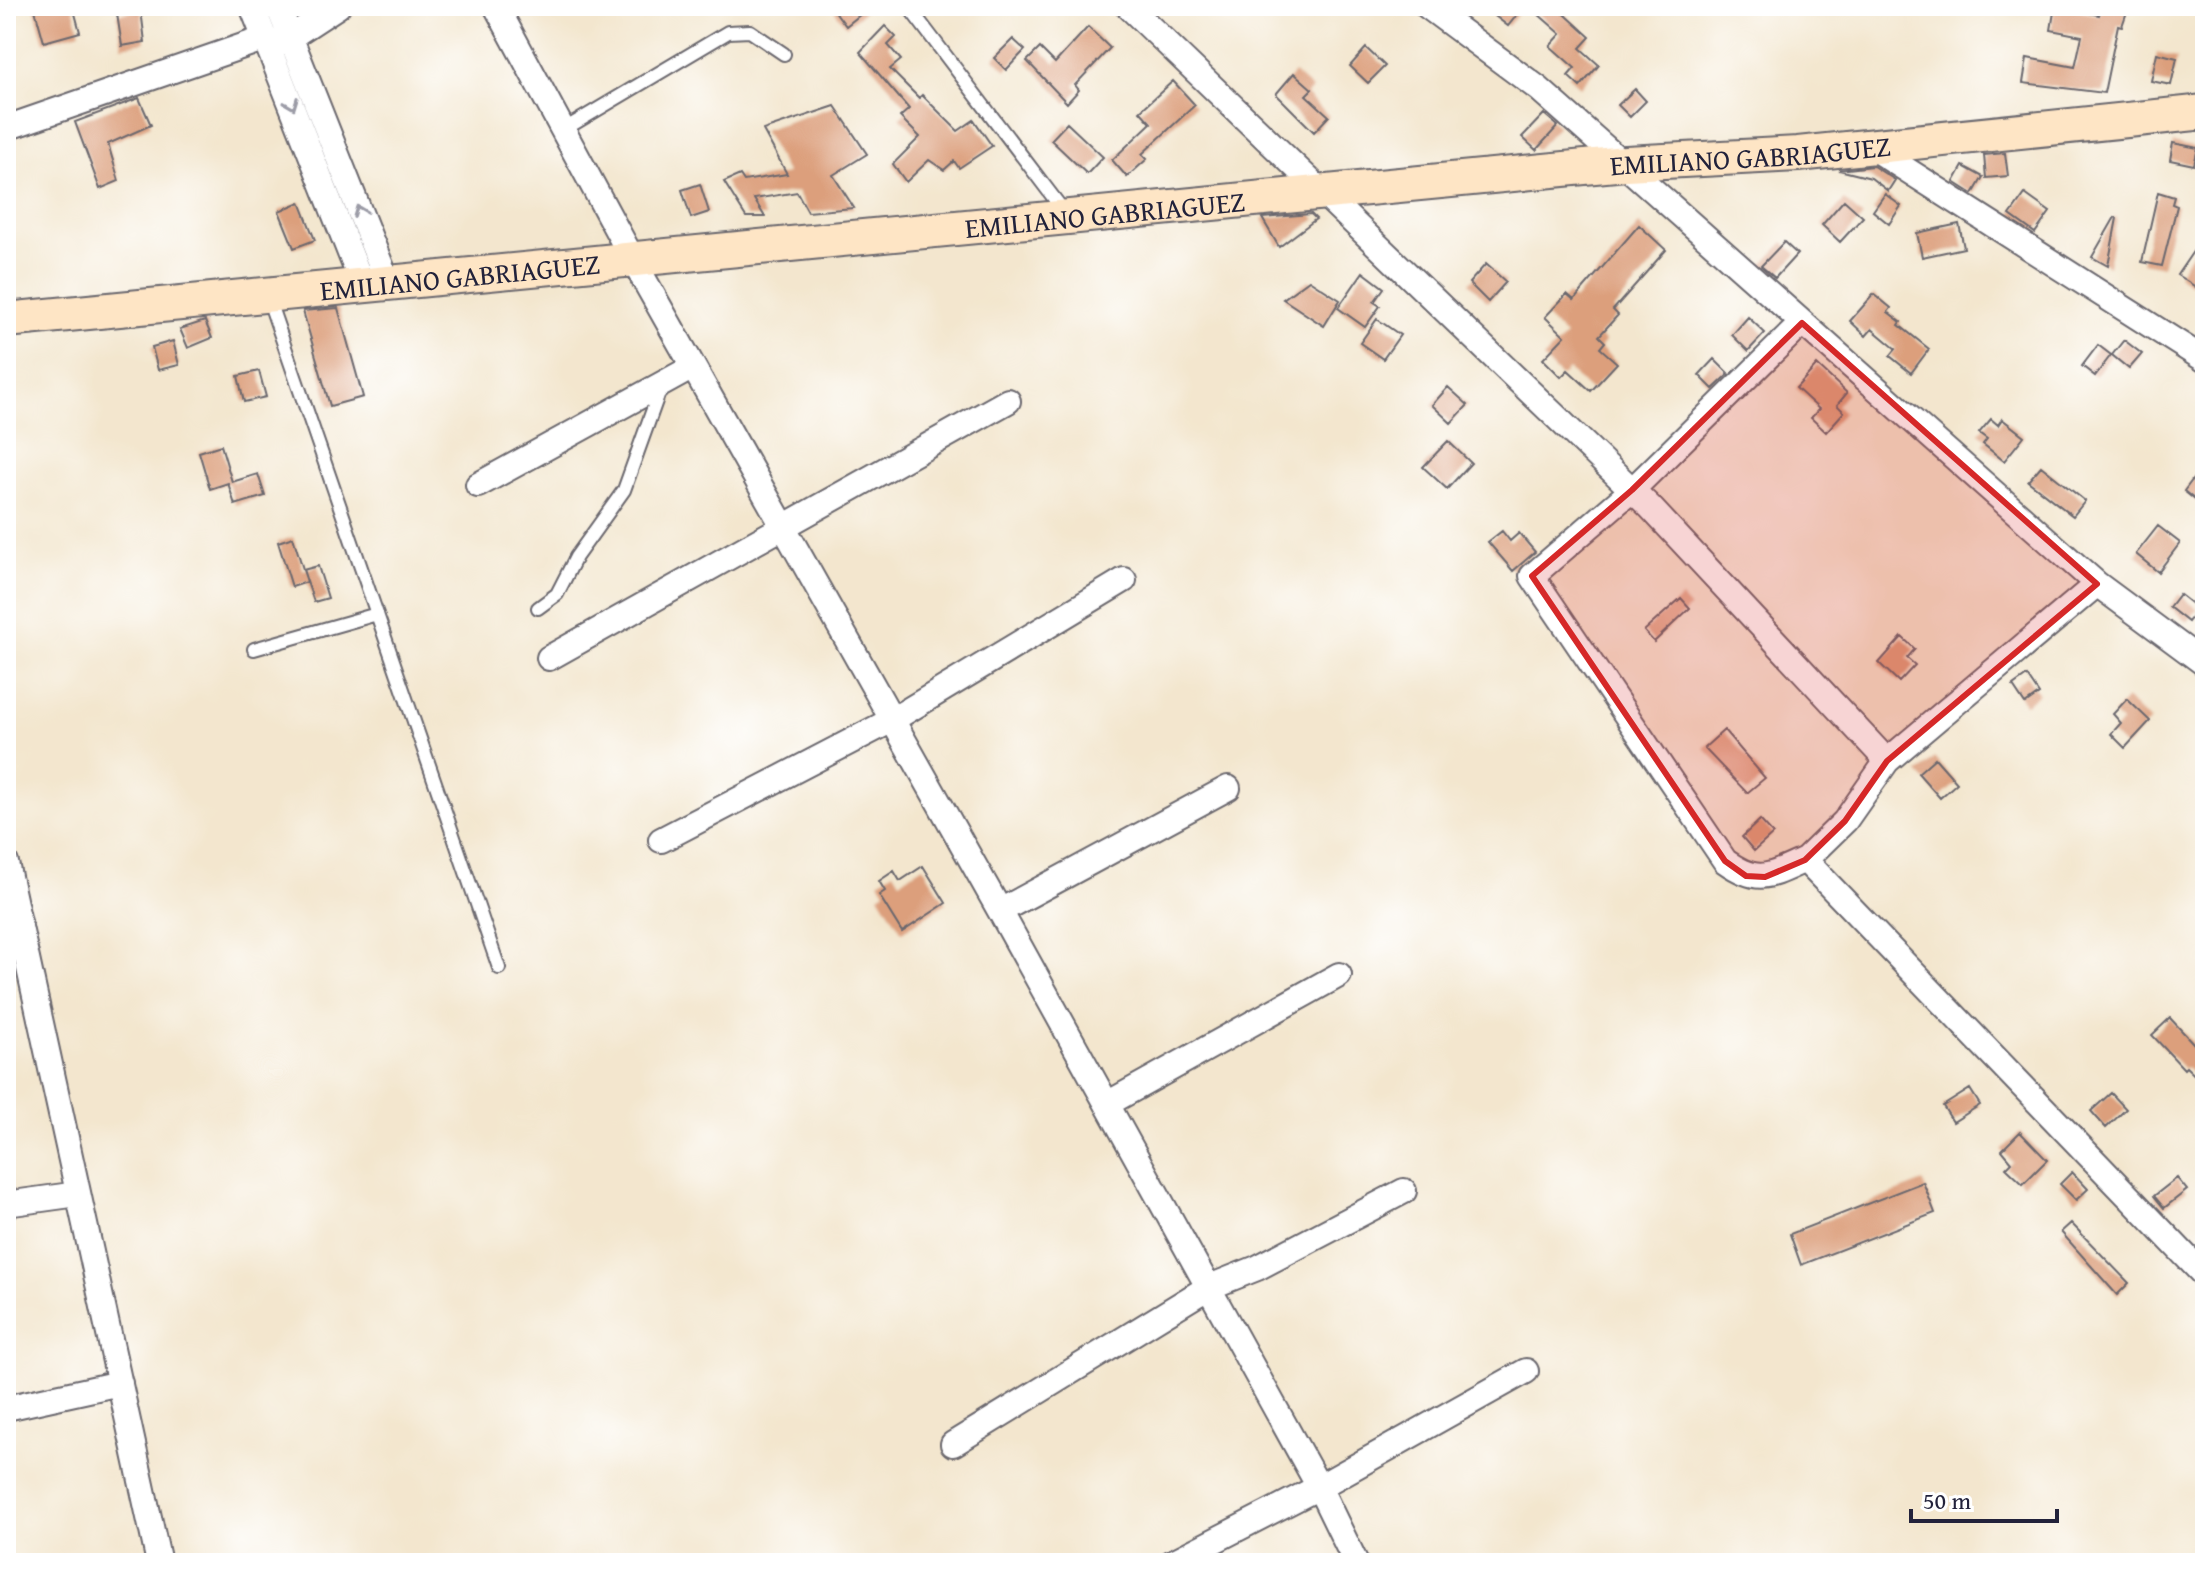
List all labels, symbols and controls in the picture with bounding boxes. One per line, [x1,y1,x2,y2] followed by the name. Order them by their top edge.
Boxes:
[282,96,299,110] one-way arrow
[1608,124,1892,185] street label: EMILIANO GABRIAGUEZ
[963,180,1247,247] street label: EMILIANO GABRIAGUEZ
[352,205,369,219] one-way arrow
[318,242,602,310] street label: EMILIANO GABRIAGUEZ
[1911,1473,2057,1523] scale bar
[1923,1483,1971,1518] text: 50 m

